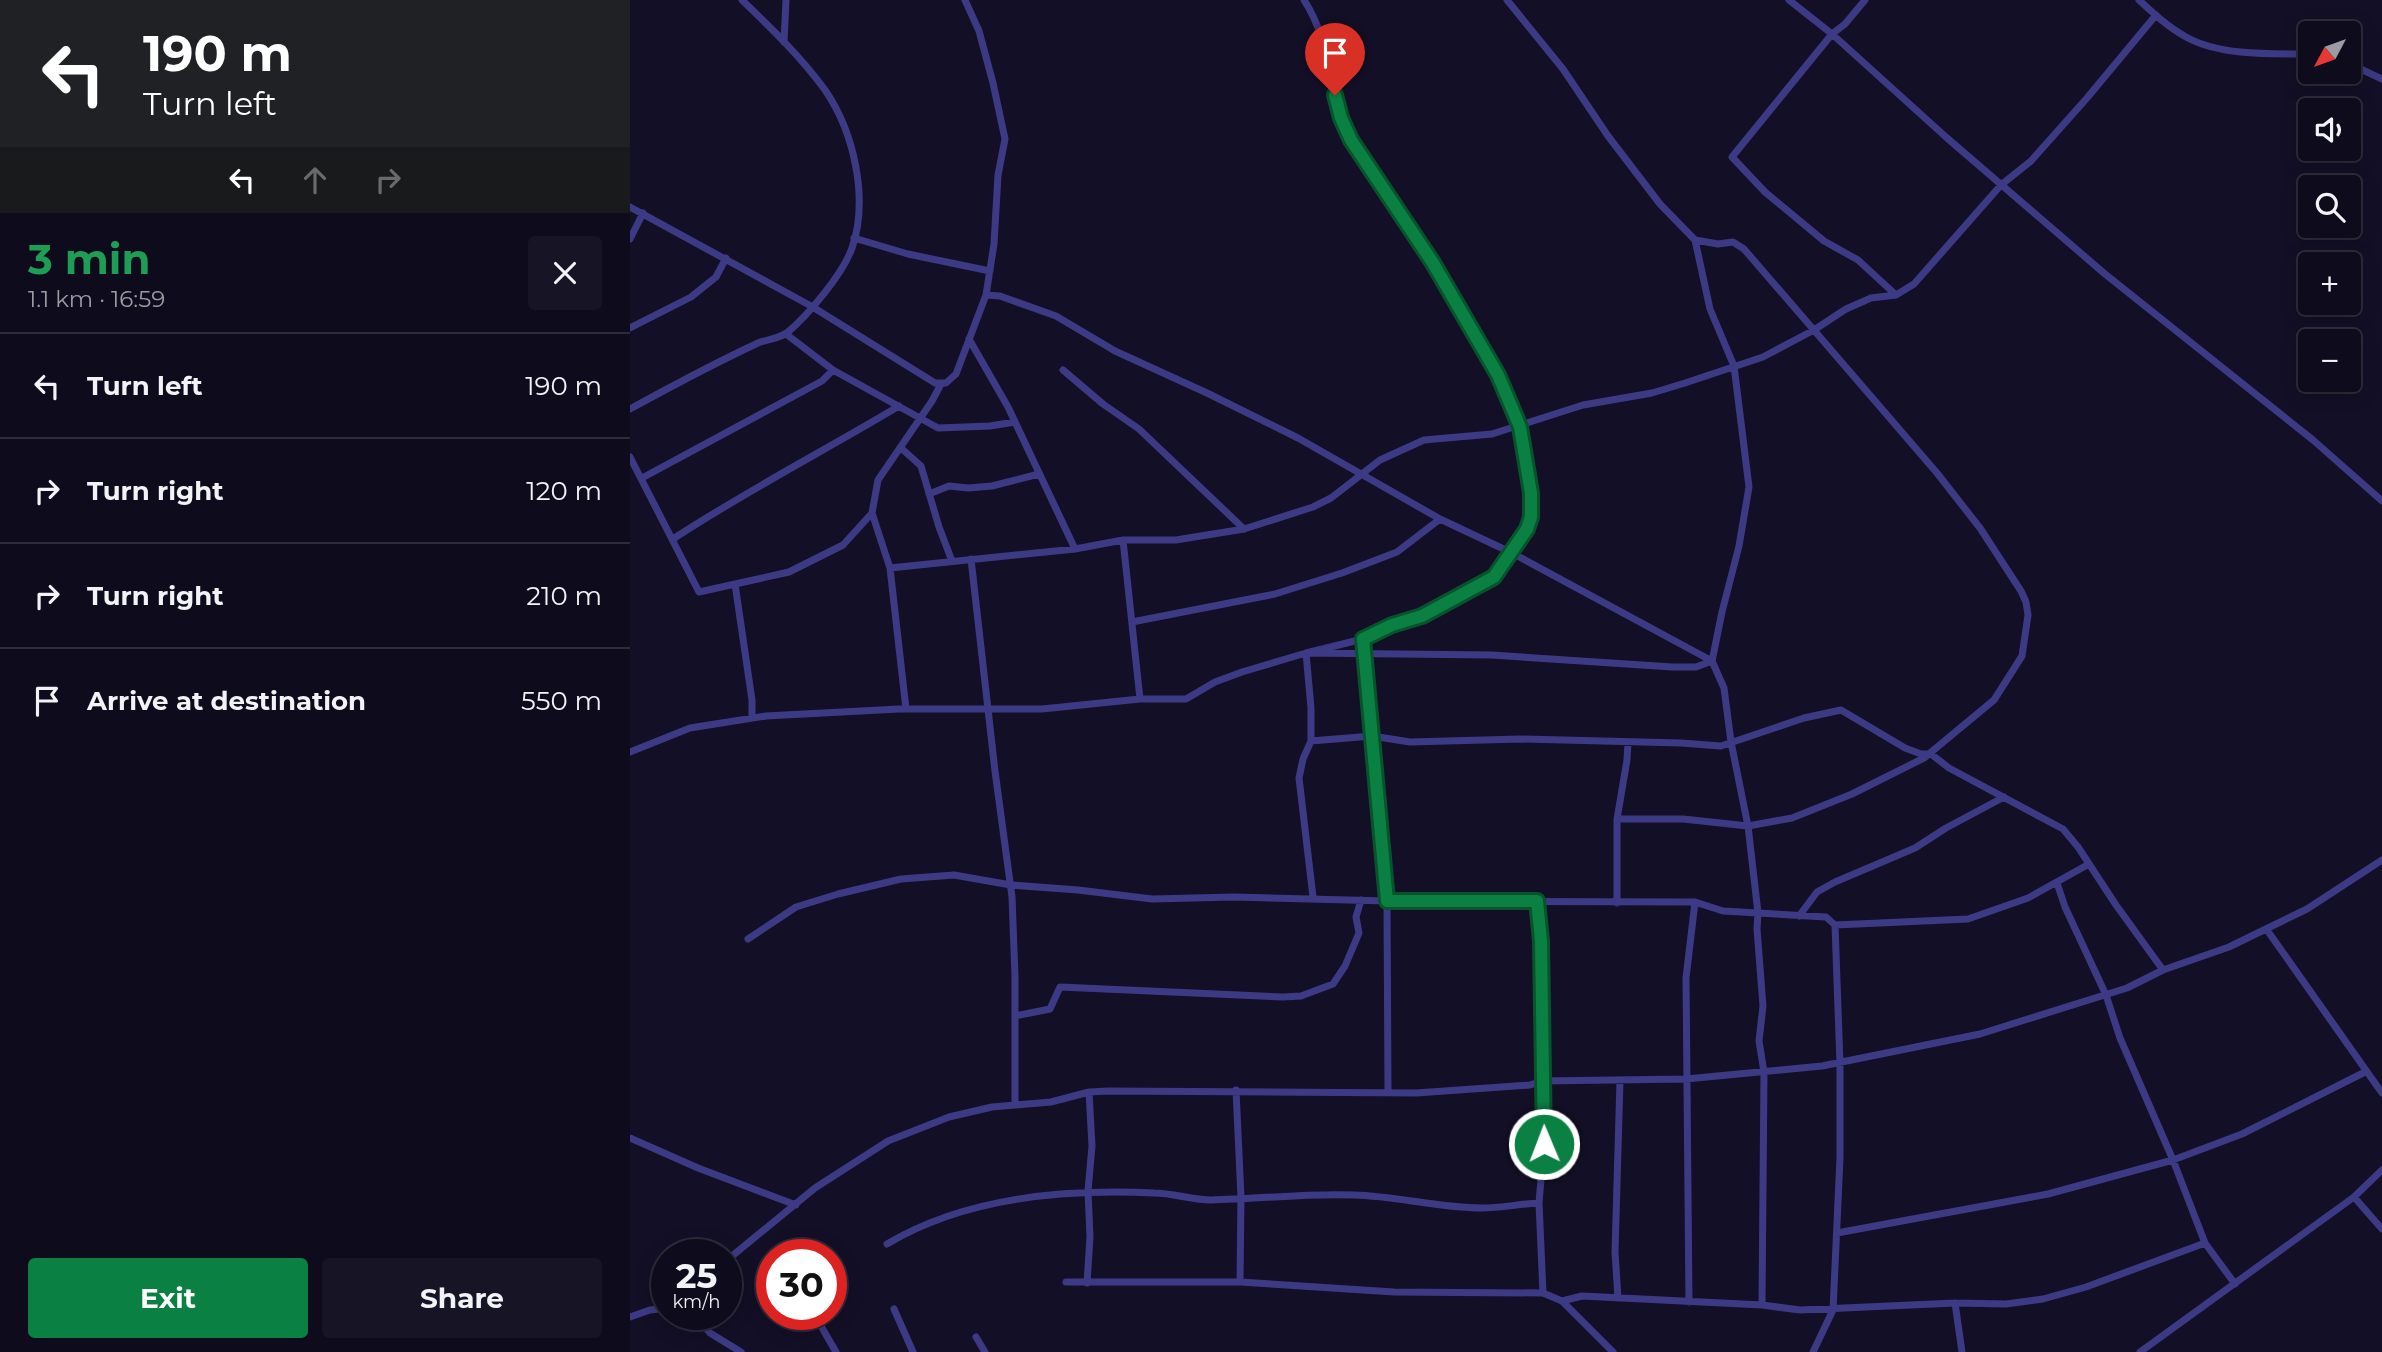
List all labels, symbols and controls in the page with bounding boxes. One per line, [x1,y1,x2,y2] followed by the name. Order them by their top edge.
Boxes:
[2298,21,2361,84] north arrow
[2298,21,2361,392] map controls
[1305,23,1365,95] pin
[143,24,292,83] text: 190 m
[28,28,119,119] icon: left
[1316,34,1354,72] icon: arrive
[143,84,277,123] text: Turn left
[2298,98,2361,161] button: sound
[223,161,261,199] icon: left
[296,161,334,199] icon: ahead
[369,161,407,199] icon: right
[2298,175,2361,238] button: search
[28,233,150,285] text: 3 min
[528,236,602,310] button: close
[2298,252,2361,315] button: +
[28,285,165,313] text: 1.1 km · 16:59
[2298,329,2361,392] button: −
[28,367,66,405] icon: left
[87,370,203,402] text: Turn left
[525,370,602,402] text: 190 m
[28,472,66,510] icon: right
[87,475,223,507] text: Turn right
[526,475,602,507] text: 120 m
[28,577,66,615] icon: right
[87,580,223,612] text: Turn right
[526,580,602,612] text: 210 m
[28,682,66,720] icon: arrive
[87,685,366,717] text: Arrive at destination
[521,685,602,717] text: 550 m
[1507,1107,1581,1181] position arrow
[756,1239,847,1330] speed limit sign: 30
[676,1254,717,1297] text: 25
[28,1258,308,1338] button: Exit
[322,1258,602,1338] button: Share
[672,1291,721,1313] text: km/h

